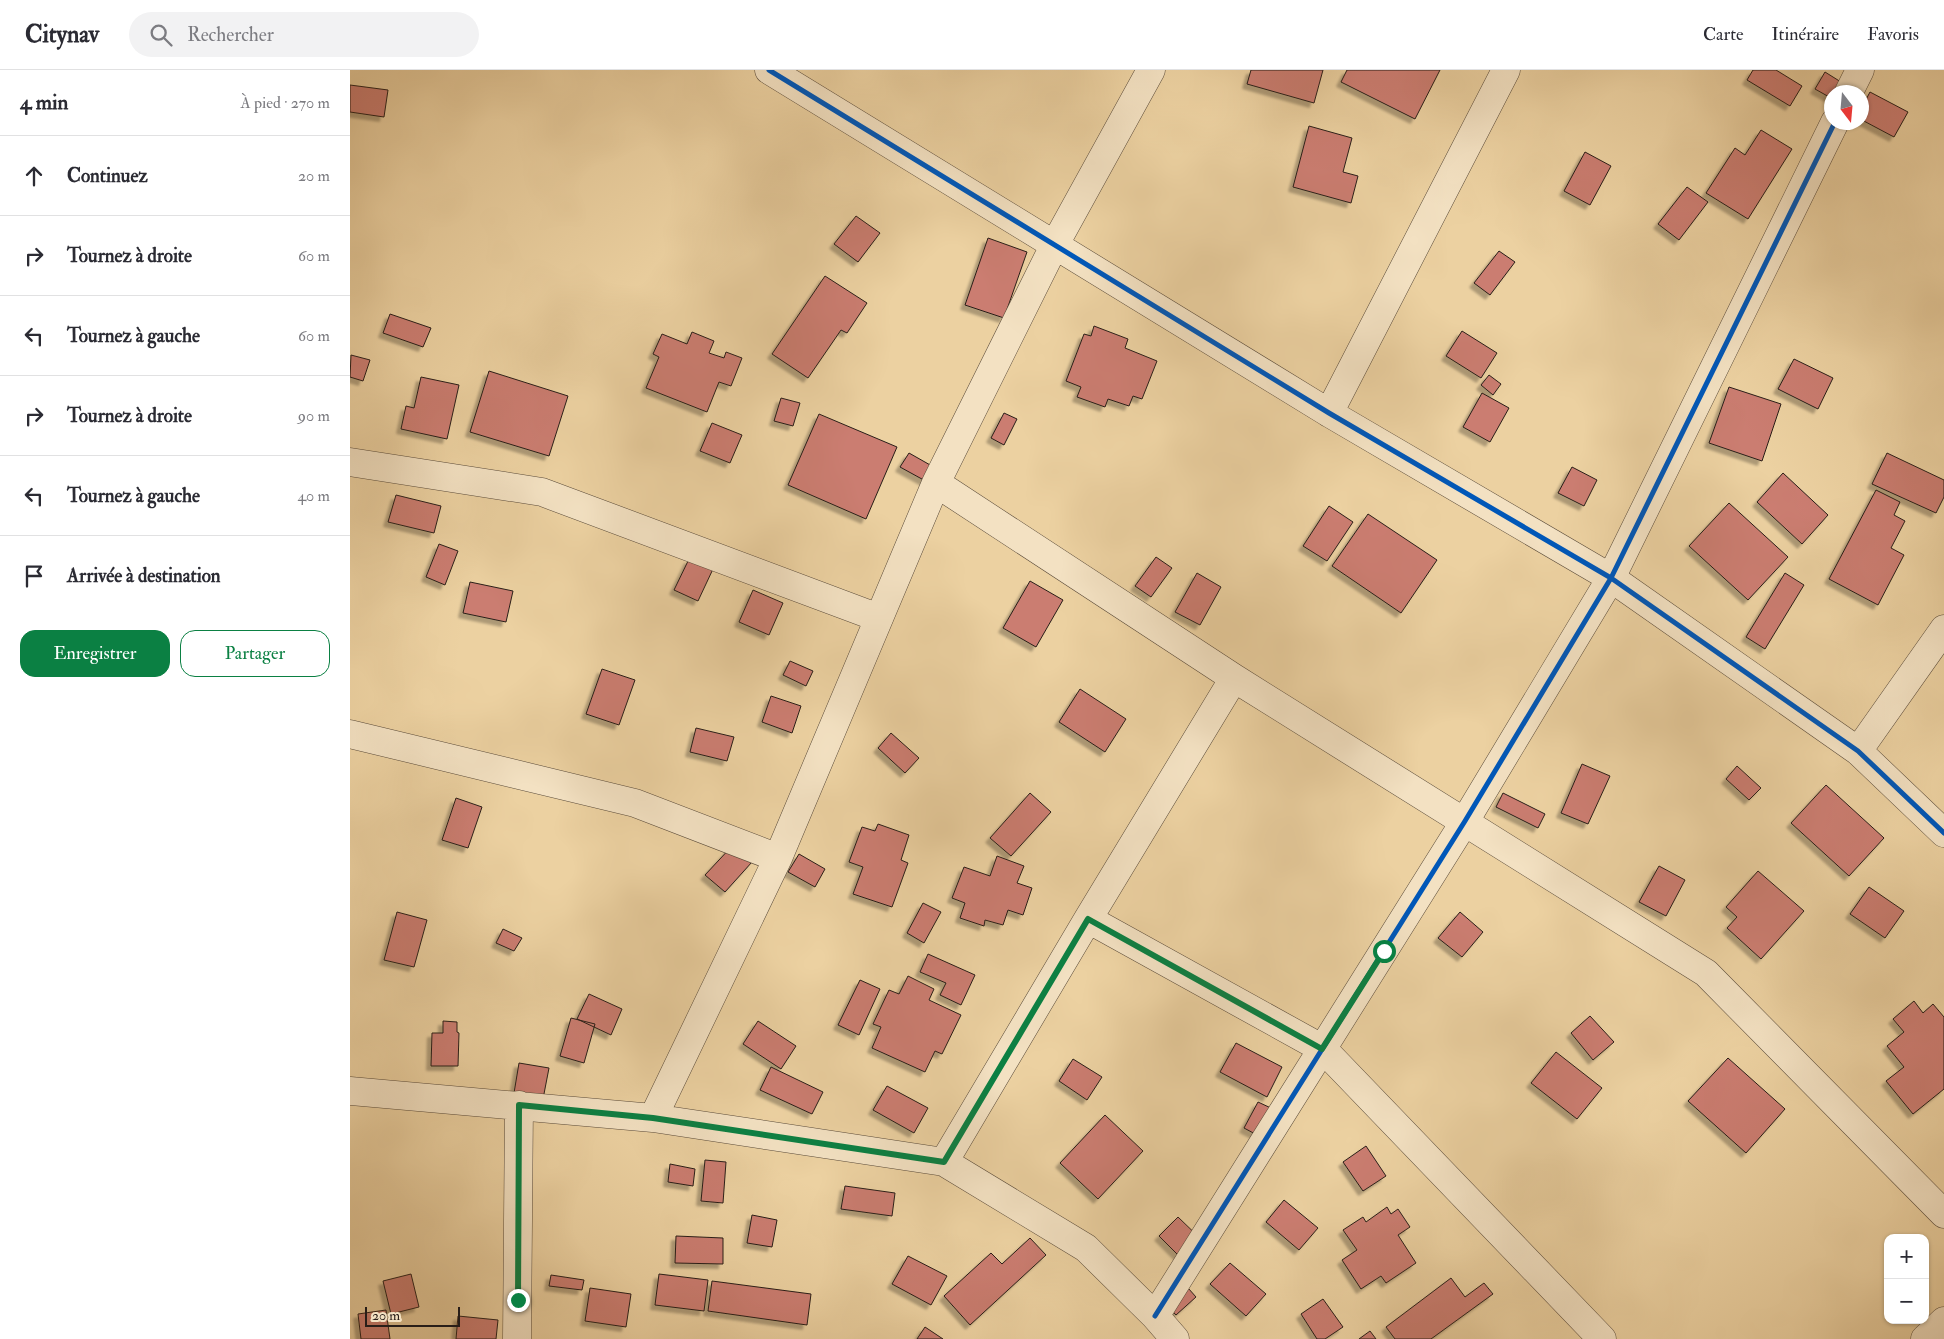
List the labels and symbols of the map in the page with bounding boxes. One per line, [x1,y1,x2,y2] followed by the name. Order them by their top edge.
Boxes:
[1824,85,1869,130] north arrow
[1373,940,1396,963] route start
[507,1289,530,1312] route end
[365,1304,460,1327] scale bar

